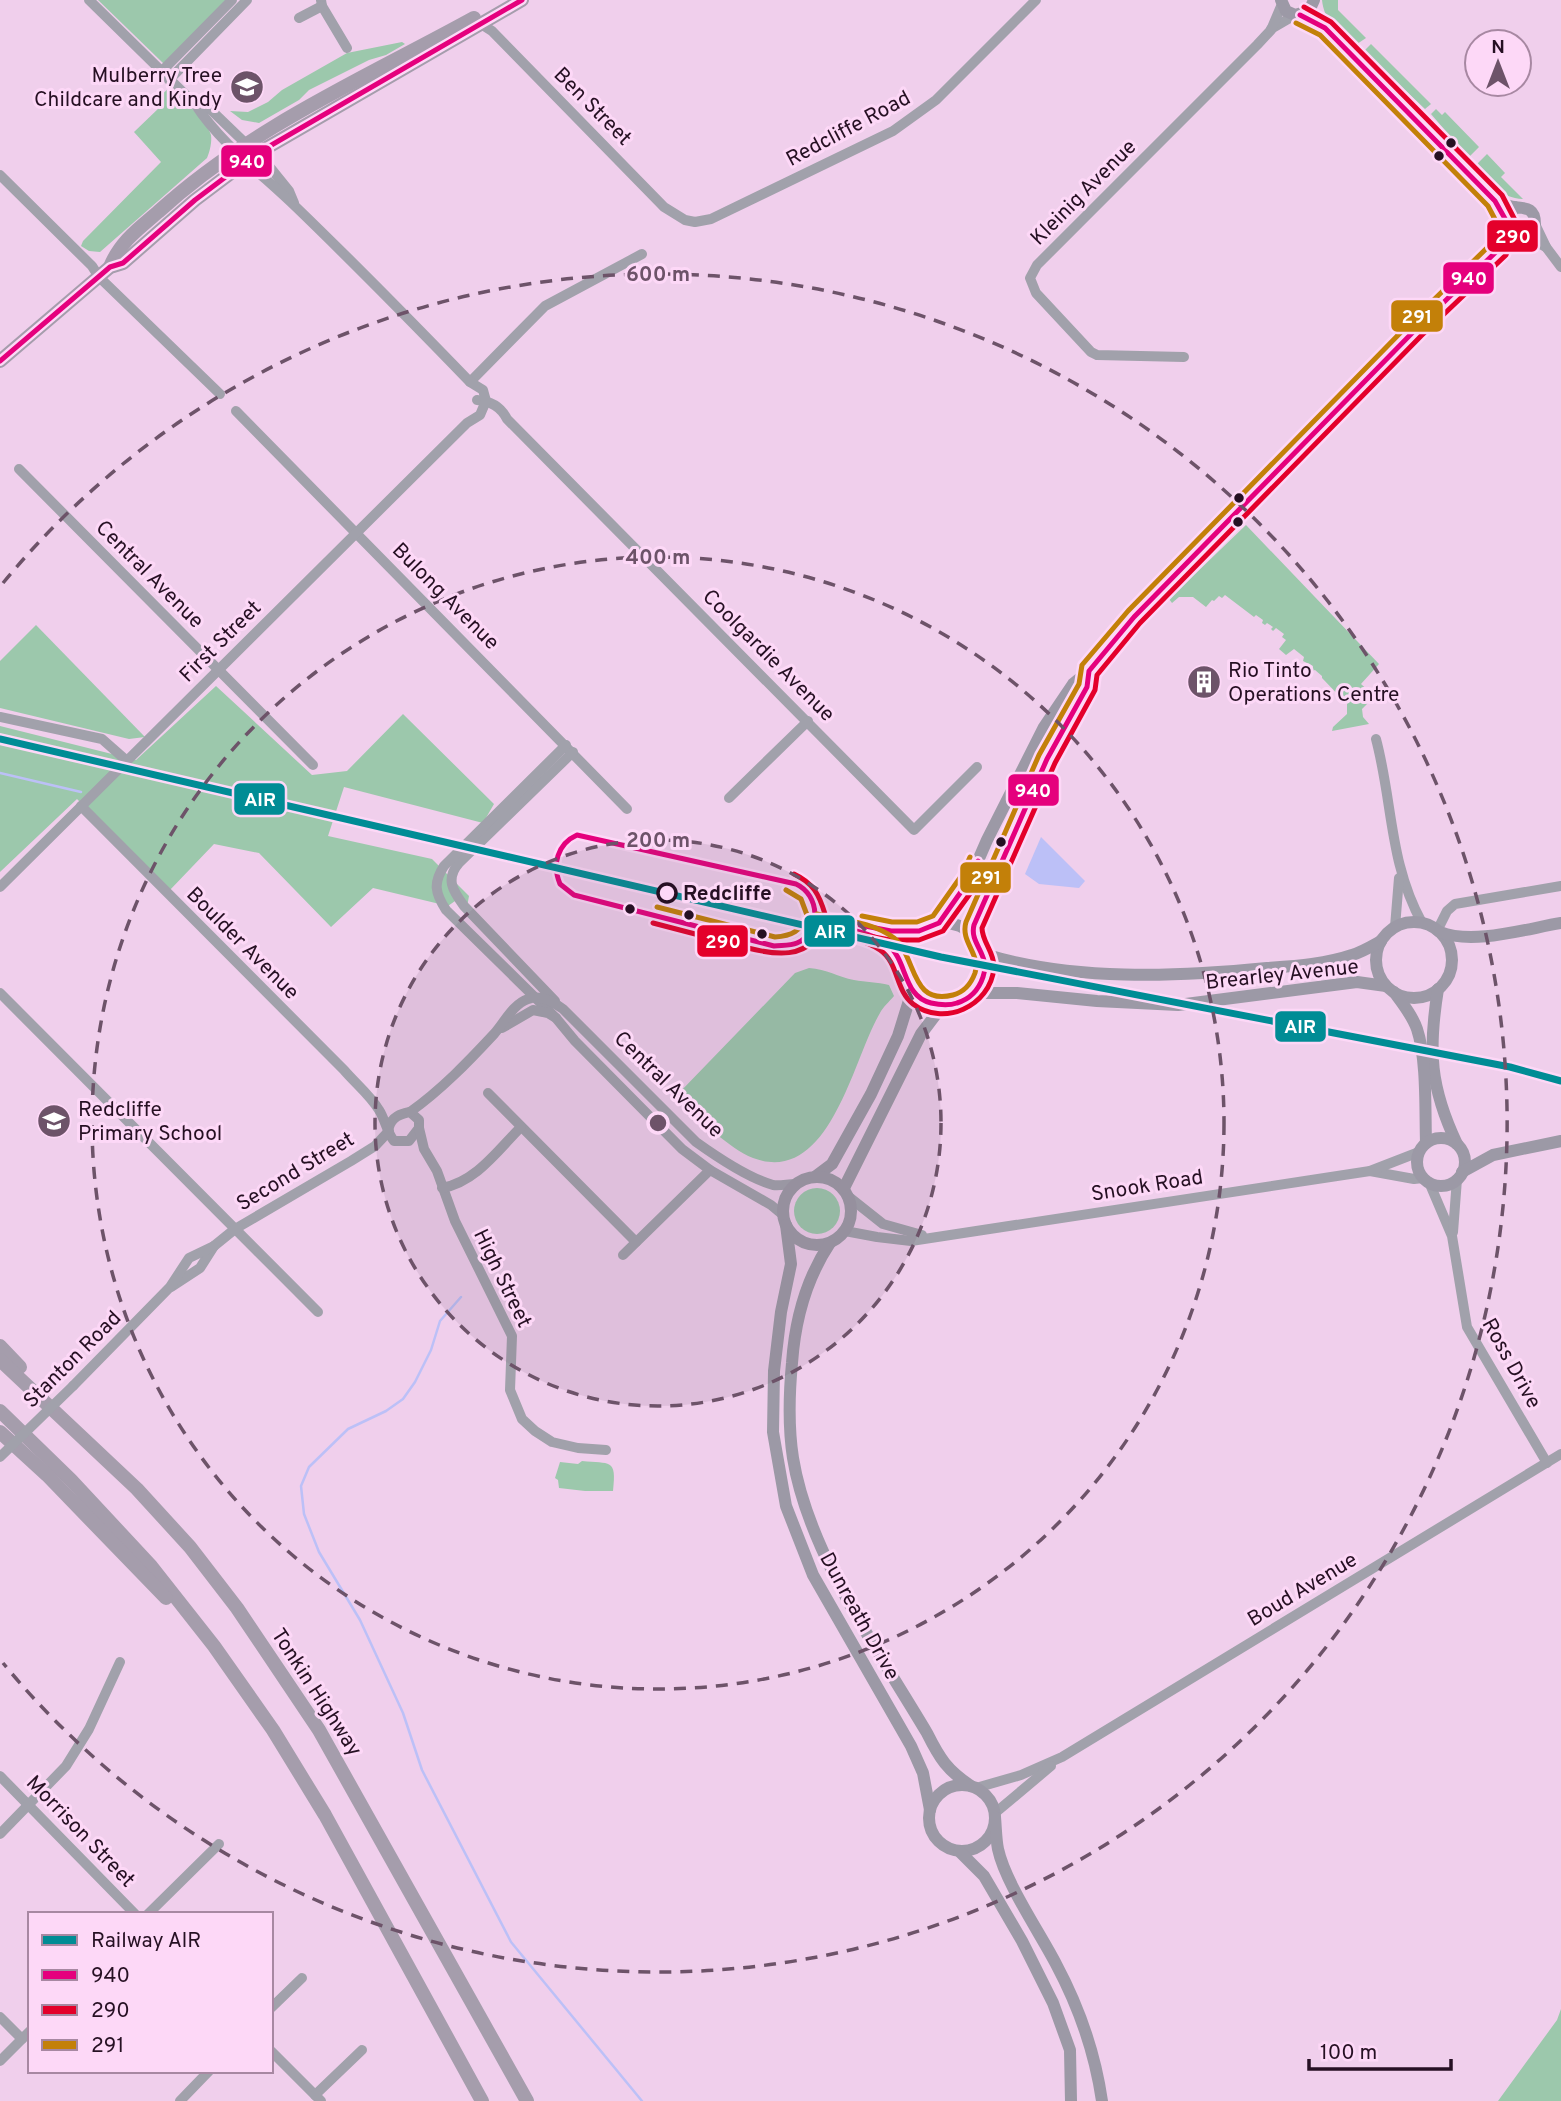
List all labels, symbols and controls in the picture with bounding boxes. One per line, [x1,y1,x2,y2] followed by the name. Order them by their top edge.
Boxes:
[1463,28,1533,98] north arrow
[1491,36,1505,60] text: N
[547,62,637,152] street label: Ben Street
[34,63,222,114] place label: Mulberry Tree Childcare and Kindy
[228,68,266,106] school or university icon: Mulberry Tree Childcare and Kindy
[782,85,916,173] street label: Redcliffe Road
[1025,134,1143,252] street label: Kleinig Avenue
[1444,136,1458,150] unlabelled marker
[220,144,273,178] line badge: 940
[1432,149,1446,163] unlabelled marker
[229,151,265,175] text: 940
[1486,219,1539,253] line badge: 290
[1495,226,1531,250] text: 290
[1442,261,1495,295] line badge: 940
[626,262,690,289] text: 600 m
[1451,268,1487,292] text: 940
[1390,299,1444,333] line badge: 291
[1402,306,1432,330] text: 291
[1232,491,1246,505] unlabelled marker
[89,515,209,635] street label: Central Avenue
[1231,515,1245,529] unlabelled marker
[386,538,504,656] street label: Bulong Avenue
[626,545,690,572] text: 400 m
[696,584,840,728] street label: Coolgardie Avenue
[174,595,268,689] street label: First Street
[1228,658,1399,709] place label: Rio Tinto Operations Centre
[1185,663,1223,701] building icon: Rio Tinto Operations Centre
[1007,773,1060,807] line badge: 940
[1015,780,1051,804] text: 940
[233,782,286,816] line badge: AIR
[244,789,276,813] text: AIR
[626,828,690,855] text: 200 m
[994,835,1008,849] unlabelled marker
[959,861,1012,894] line badge: 291
[971,867,1001,891] text: 291
[683,881,772,908] place label: Redcliffe
[180,882,304,1006] street label: Boulder Avenue
[657,883,677,903] marker: Redcliffe
[623,902,637,916] unlabelled marker
[682,908,696,922] unlabelled marker
[803,914,856,948] line badge: AIR
[814,921,846,945] text: AIR
[696,924,749,958] line badge: 290
[755,927,769,941] unlabelled marker
[705,931,741,955] text: 290
[1204,954,1360,997] street label: Brearley Avenue
[1274,1010,1327,1043] line badge: AIR
[1284,1016,1316,1040] text: AIR
[607,1026,729,1144] street label: Central Avenue
[78,1097,222,1148] place label: Redcliffe Primary School
[35,1102,73,1140] school or university icon: Redcliffe Primary School
[646,1111,670,1135] centre of rings
[232,1127,360,1218] street label: Second Street
[1089,1164,1205,1209] street label: Snook Road
[466,1225,537,1332] street label: High Street
[18,1305,128,1415] street label: Stanton Road
[1475,1314,1547,1414] street label: Ross Drive
[1243,1547,1363,1634] street label: Boud Avenue
[812,1548,905,1685] street label: Dunreath Drive
[264,1624,367,1762] street label: Tonkin Highway
[20,1770,140,1894] street label: Morrison Street
[28,1912,273,2073] legend
[91,1928,201,1955] text: Railway AIR
[91,1963,130,1990] text: 940
[91,1998,130,2025] text: 290
[1309,2028,1451,2072] scale bar
[91,2033,124,2060] text: 291
[1320,2040,1377,2067] text: 100 m

